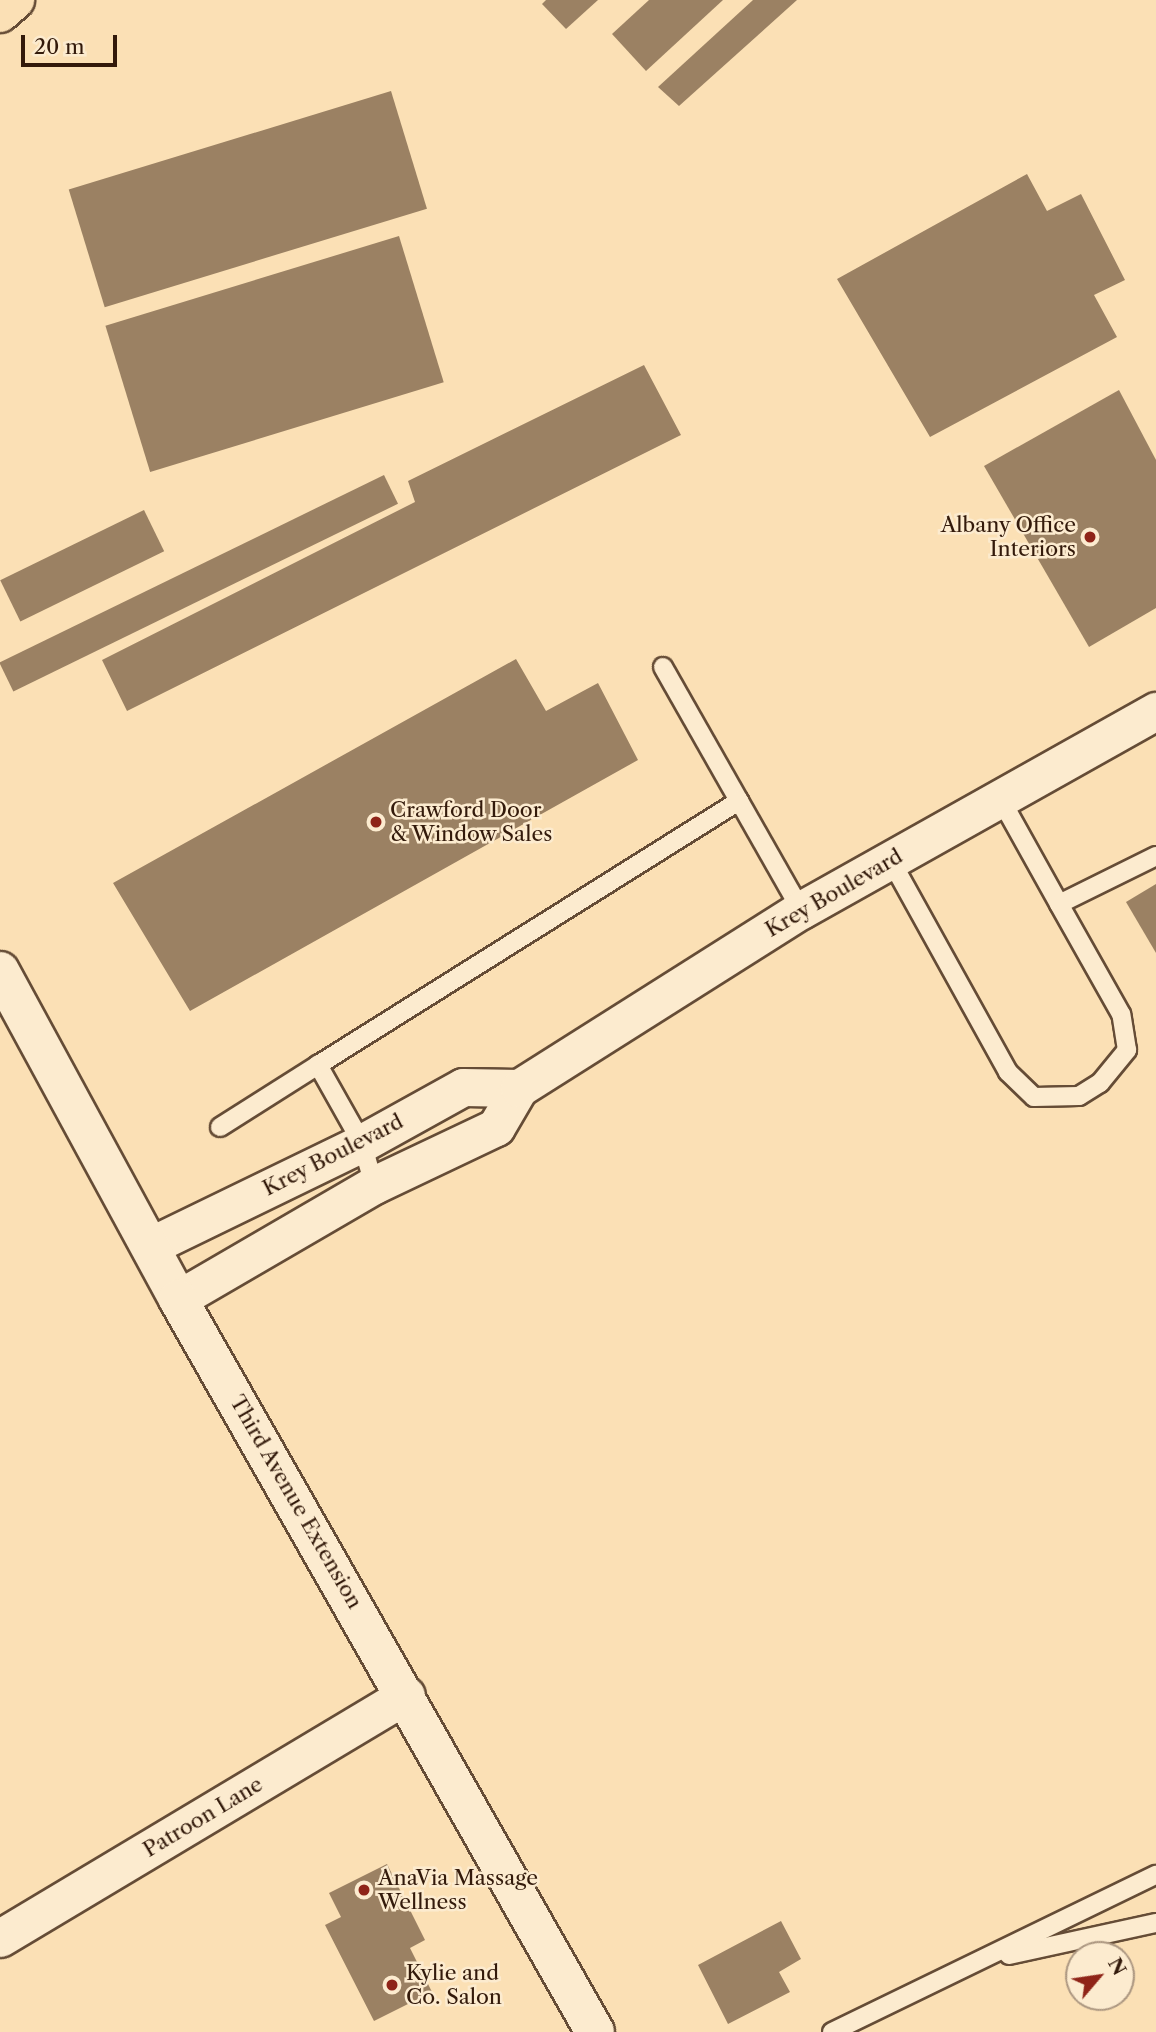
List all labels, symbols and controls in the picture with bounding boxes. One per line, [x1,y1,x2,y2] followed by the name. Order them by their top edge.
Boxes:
[24,21,121,65] scale bar
[34,34,85,59] text: 20 m
[940,512,1076,562] place label: Albany Office Interiors
[1082,529,1098,545] marker: Albany Office Interiors
[390,797,554,847] place label: Crawford Door & Window Sales
[368,814,384,830] marker: Crawford Door & Window Sales
[761,843,907,943] street label: Krey Boulevard
[258,1109,408,1201] street label: Krey Boulevard
[224,1390,368,1614] street label: Third Avenue Extension
[139,1771,267,1863] street label: Patroon Lane
[378,1865,538,1915] place label: AnaVia Massage Wellness
[356,1882,372,1898] marker: AnaVia Massage Wellness
[1065,1941,1135,2011] north arrow
[1103,1954,1131,1979] text: N
[406,1960,502,2010] place label: Kylie and Co. Salon
[384,1977,400,1993] marker: Kylie and Co. Salon

